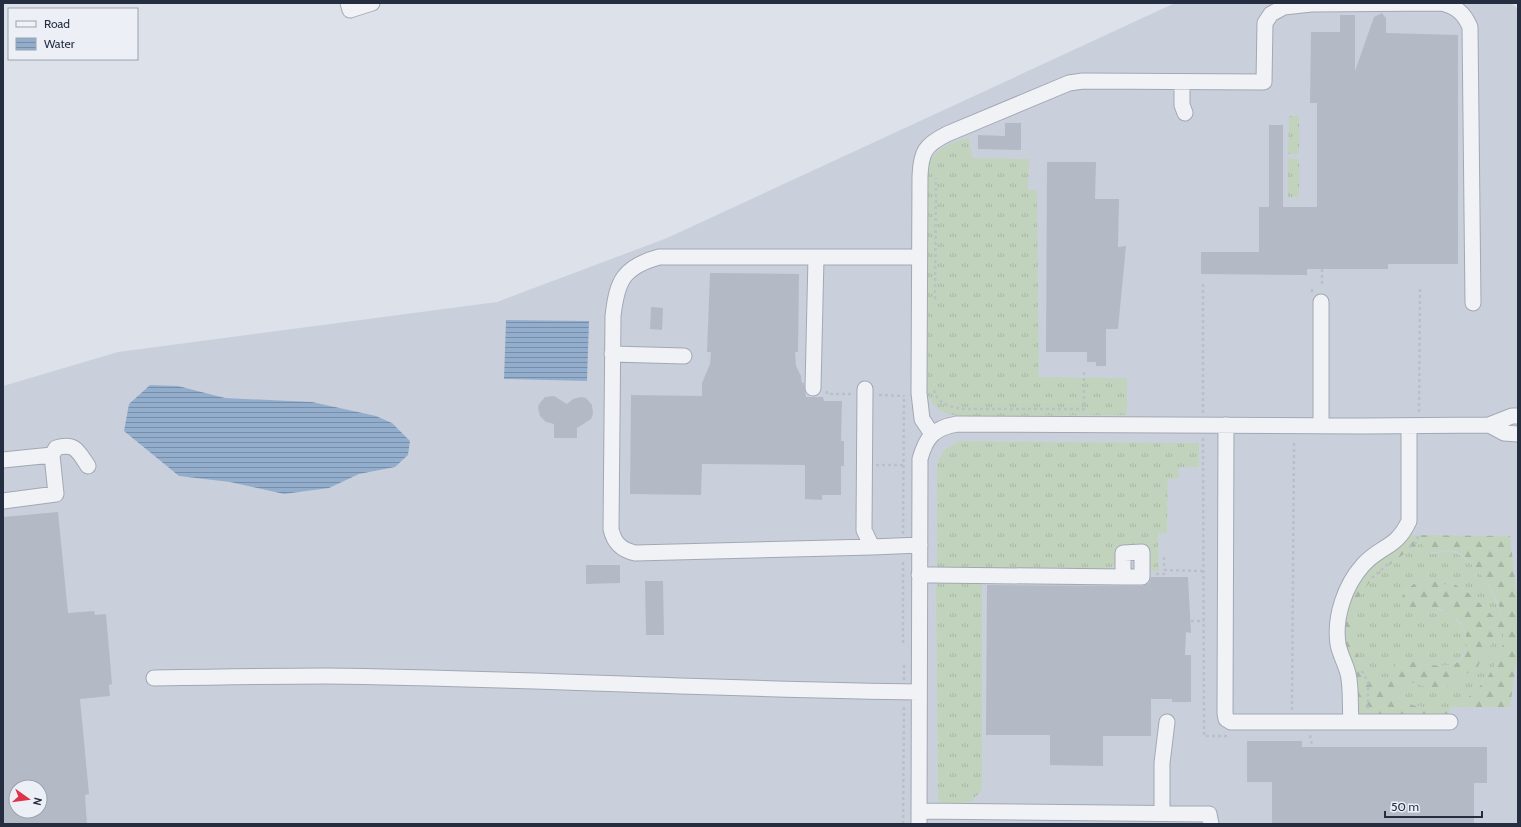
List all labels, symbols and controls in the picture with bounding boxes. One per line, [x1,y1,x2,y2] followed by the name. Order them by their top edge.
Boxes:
[8,8,138,60] legend
[44,16,70,31] text: Road
[44,36,75,51] text: Water
[8,779,48,819] north arrow
[1385,793,1482,819] scale bar
[30,796,45,807] text: N
[1391,799,1419,814] text: 50 m

